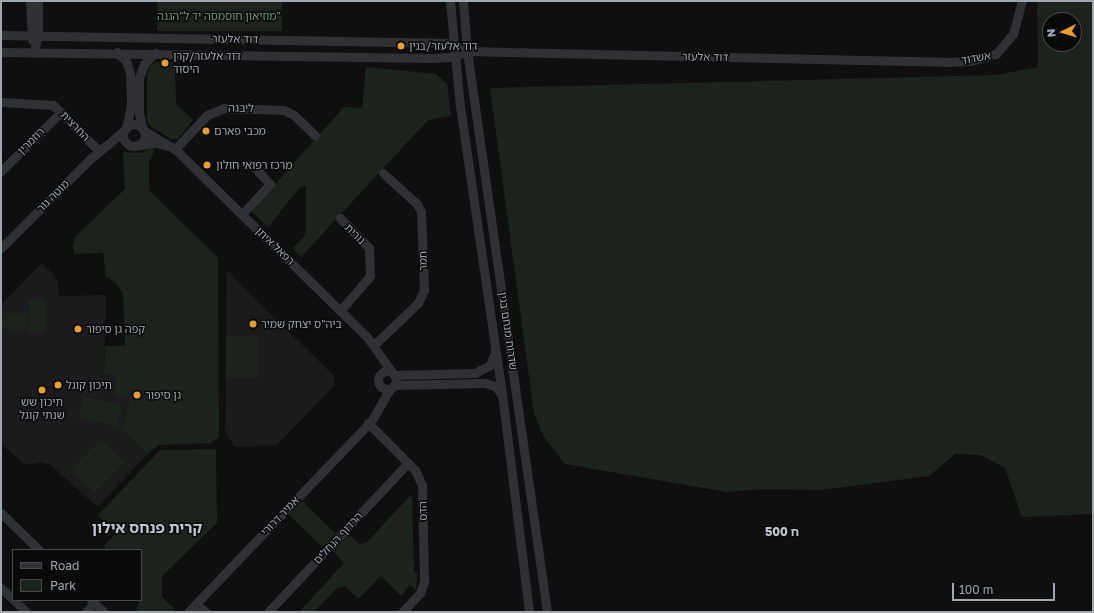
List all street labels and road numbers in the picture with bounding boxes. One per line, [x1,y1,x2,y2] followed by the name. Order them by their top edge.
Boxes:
[212,32,258,46] street label: דוד אלעזר
[960,49,992,67] street label: אשדוד
[682,50,728,64] street label: דוד אלעזר
[228,101,254,115] street label: ליבנה
[58,108,92,144] street label: החרצית
[15,125,47,157] street label: רוזמרין
[34,177,72,215] street label: מוטה גור
[342,221,368,247] street label: נורית
[253,224,297,268] street label: רפאל איתן
[416,251,430,271] street label: תמר
[496,291,520,371] street label: שדרות מנחם בגין
[258,494,302,538] street label: אמיר דרורי
[416,501,430,521] street label: הדס
[311,509,365,567] street label: הרדוף הנחלים

